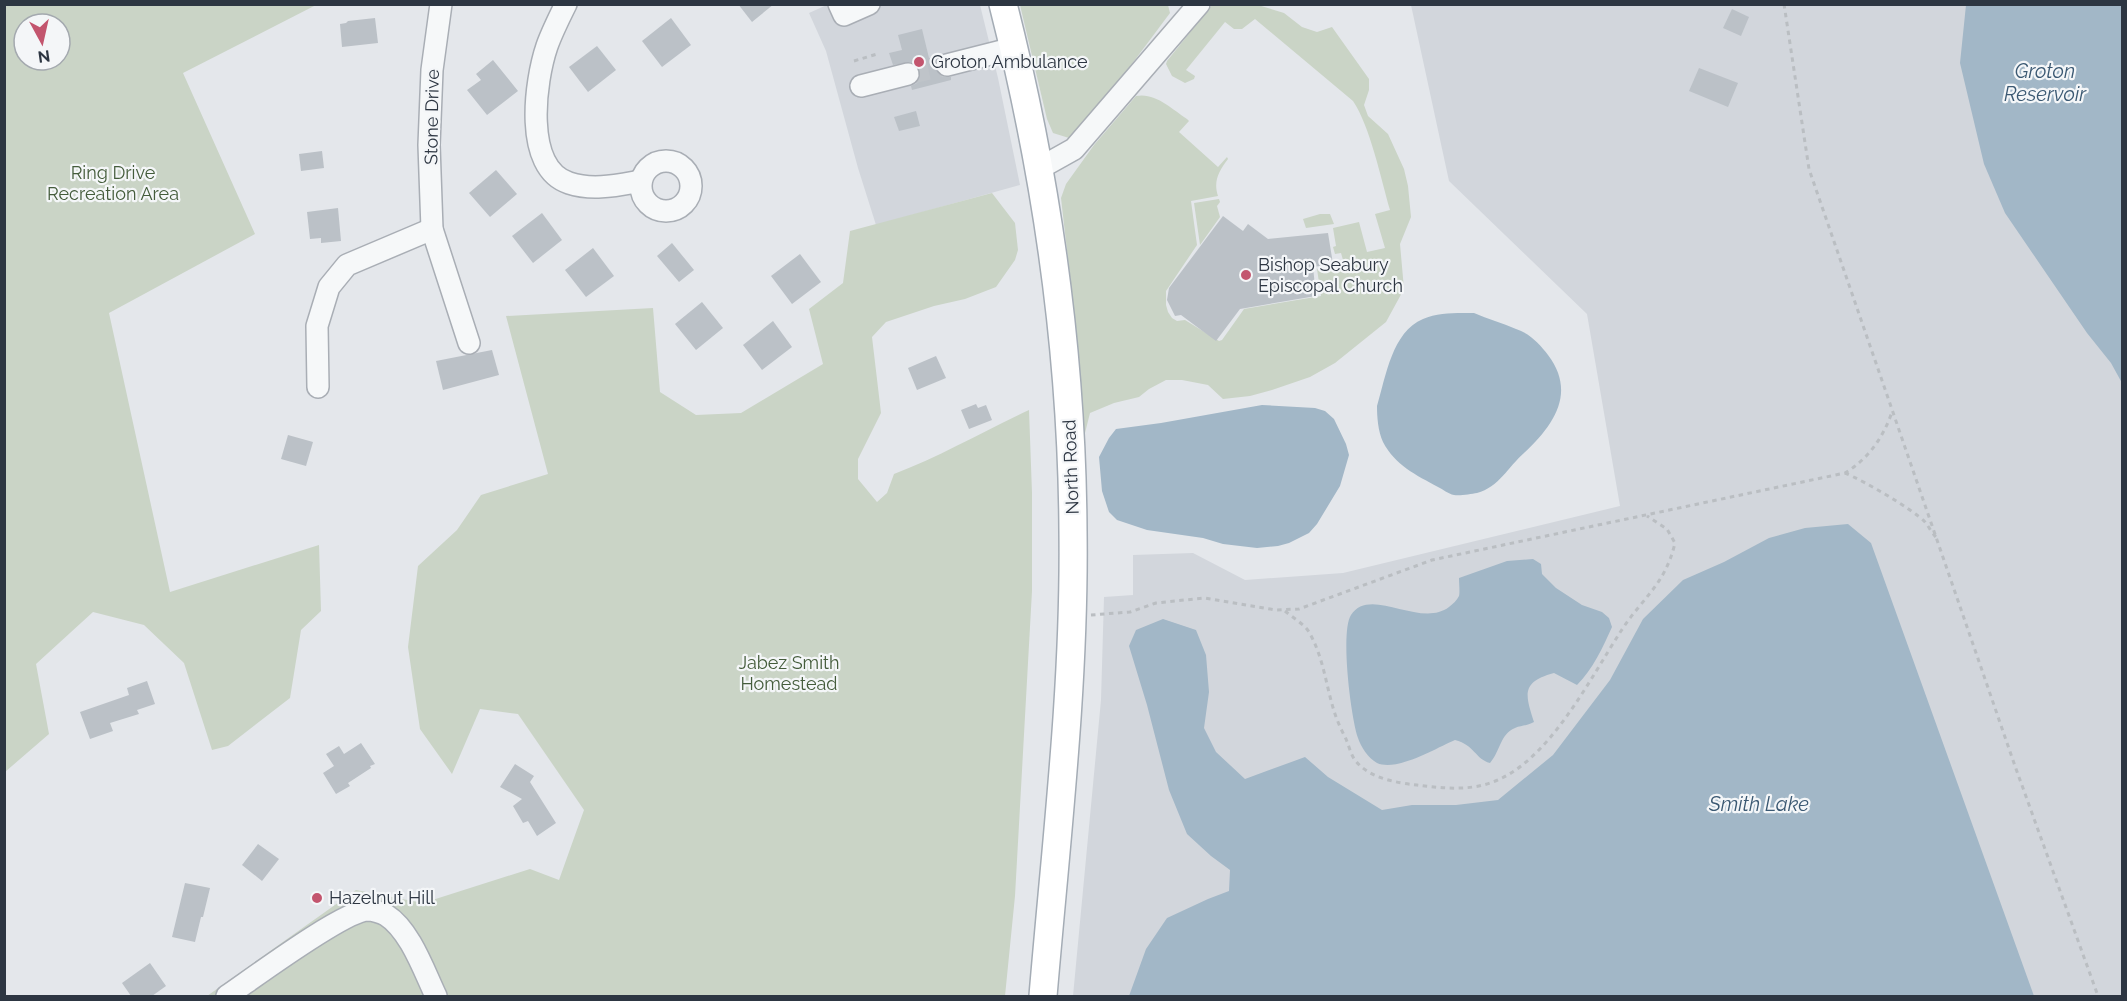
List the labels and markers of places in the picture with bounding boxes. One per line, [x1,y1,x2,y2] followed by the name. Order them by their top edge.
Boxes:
[931,51,1088,72] place label: Groton Ambulance
[912,55,926,69] marker: Groton Ambulance
[1258,254,1403,296] place label: Bishop Seabury Episcopal Church
[1239,268,1253,282] marker: Bishop Seabury Episcopal Church
[329,887,435,908] place label: Hazelnut Hill
[310,891,324,905] marker: Hazelnut Hill

